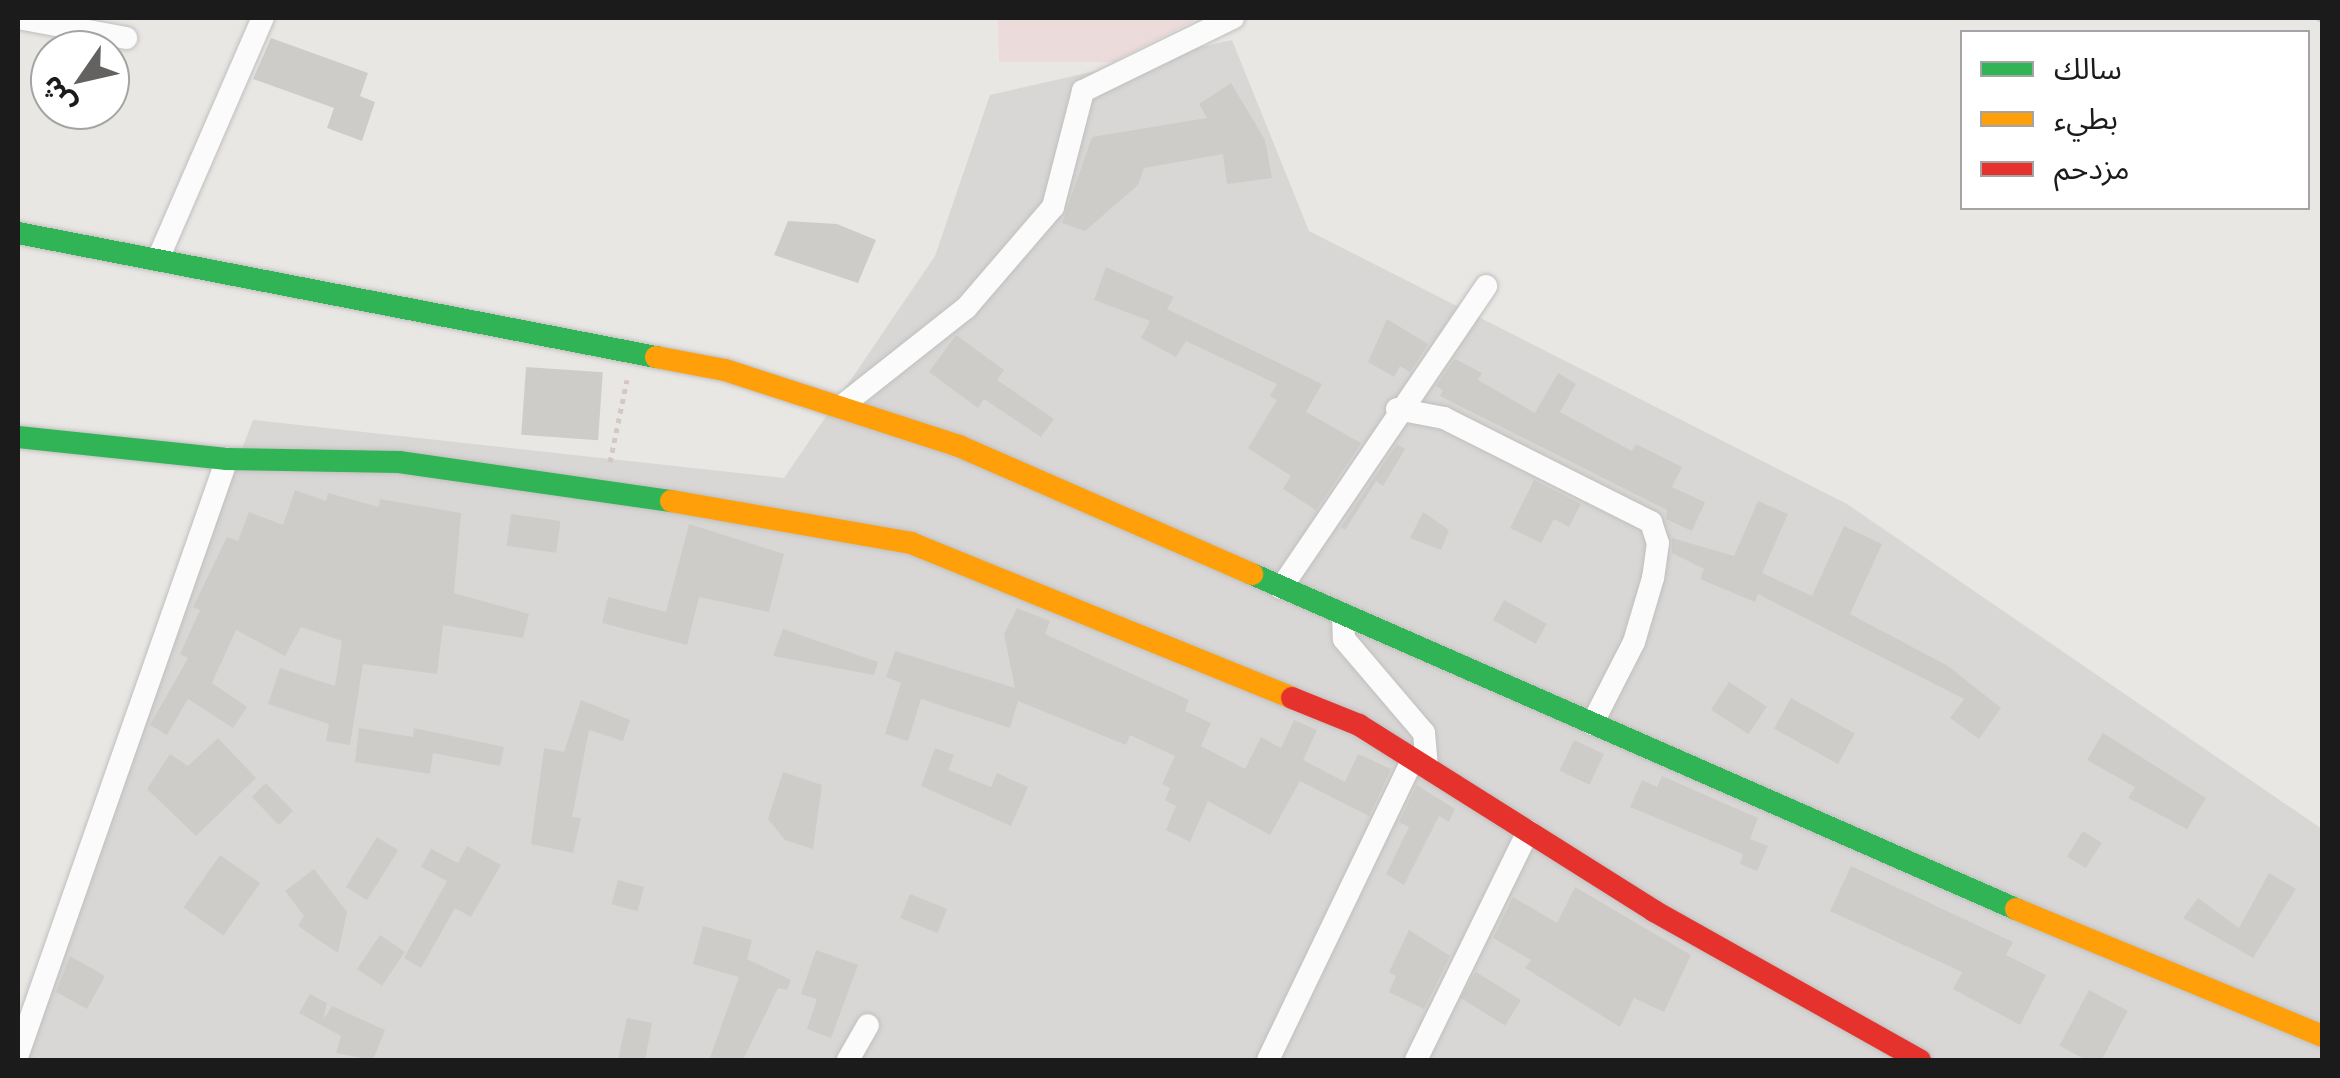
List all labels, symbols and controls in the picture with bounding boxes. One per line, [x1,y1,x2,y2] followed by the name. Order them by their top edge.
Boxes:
[30,30,130,130] north arrow
[1960,30,2310,210] legend
[2054,47,2122,88] text: سالك
[30,69,83,122] text: ش
[2054,97,2118,138] text: بطيء
[2054,147,2130,188] text: مزدحم

